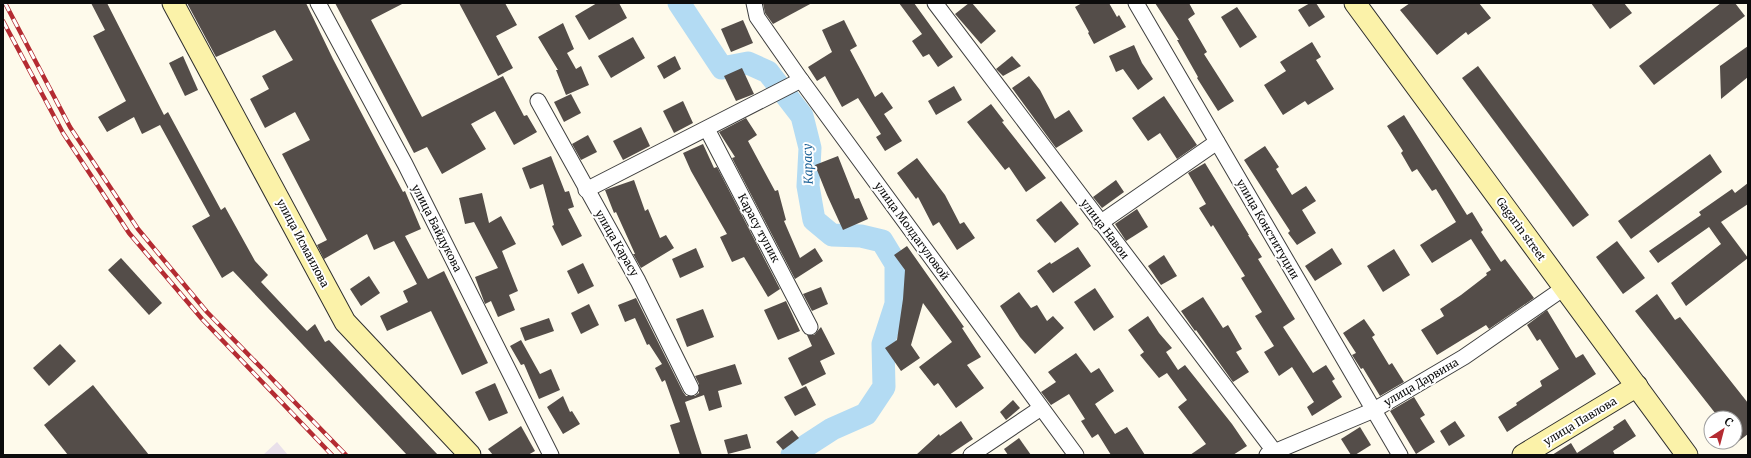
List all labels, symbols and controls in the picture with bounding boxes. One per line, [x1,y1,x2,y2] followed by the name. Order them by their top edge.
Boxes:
[799,143,816,185] water label: Карасу
[1234,176,1303,282] street label: улица Конституции
[872,179,953,283] street label: улица Молдагуловой
[409,182,465,274] street label: улица Байдукова
[735,191,783,265] street label: Карасу тупик
[1493,194,1549,264] street label: Gagarin street
[274,196,332,290] street label: улица Исмаилова
[1078,196,1132,262] street label: улица Навои
[592,207,642,279] street label: улица Карасу
[1381,355,1461,409] street label: улица Дарвина
[1541,394,1619,448] street label: улица Павлова
[1703,410,1743,450] north arrow
[1722,414,1736,430] text: С

